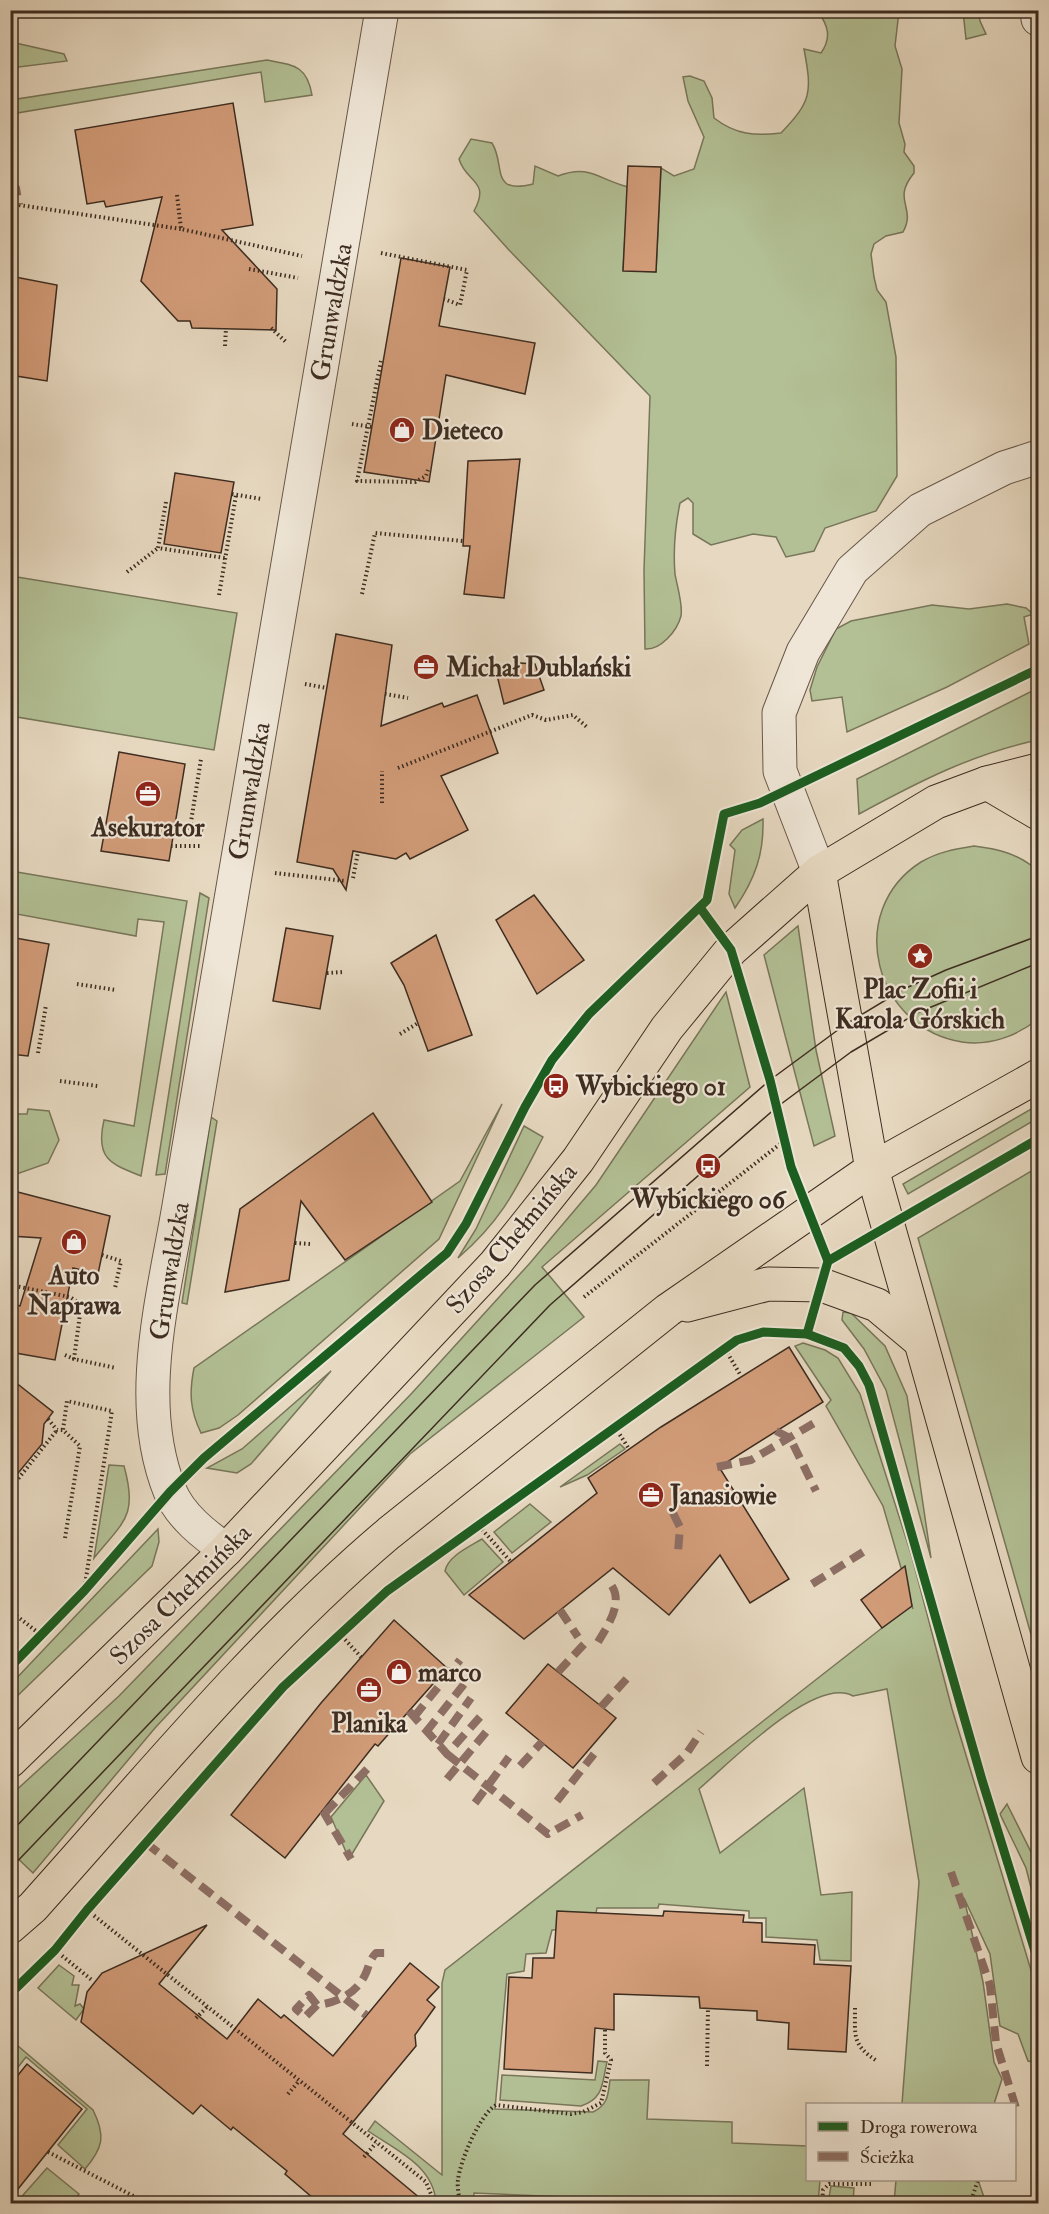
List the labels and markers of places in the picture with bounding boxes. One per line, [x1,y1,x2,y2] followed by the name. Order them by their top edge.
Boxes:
[387,415,417,445] shop icon: Dieteco
[422,415,504,447] place label: Dieteco
[411,652,441,682] office icon: Michał Dublański
[445,652,631,684] place label: Michał Dublański
[133,779,163,809] office icon: Asekurator
[91,812,205,844] place label: Asekurator
[905,941,935,971] place icon: Plac Zofii i Karola Górskich
[835,974,1005,1036] place label: Plac Zofii i Karola Górskich
[541,1071,571,1101] bus stop icon: Wybickiego 01
[575,1071,726,1104] place label: Wybickiego 01
[693,1151,723,1181] bus stop icon: Wybickiego 06
[630,1184,787,1217] place label: Wybickiego 06
[59,1227,89,1257] shop icon: Auto Naprawa
[26,1260,122,1323] place label: Auto Naprawa
[636,1480,666,1510] office icon: Janasiowie
[668,1480,777,1512] place label: Janasiowie
[384,1657,414,1687] shop icon: marco
[418,1657,482,1689] place label: marco
[354,1675,384,1705] office icon: Planika
[331,1708,408,1740] place label: Planika

